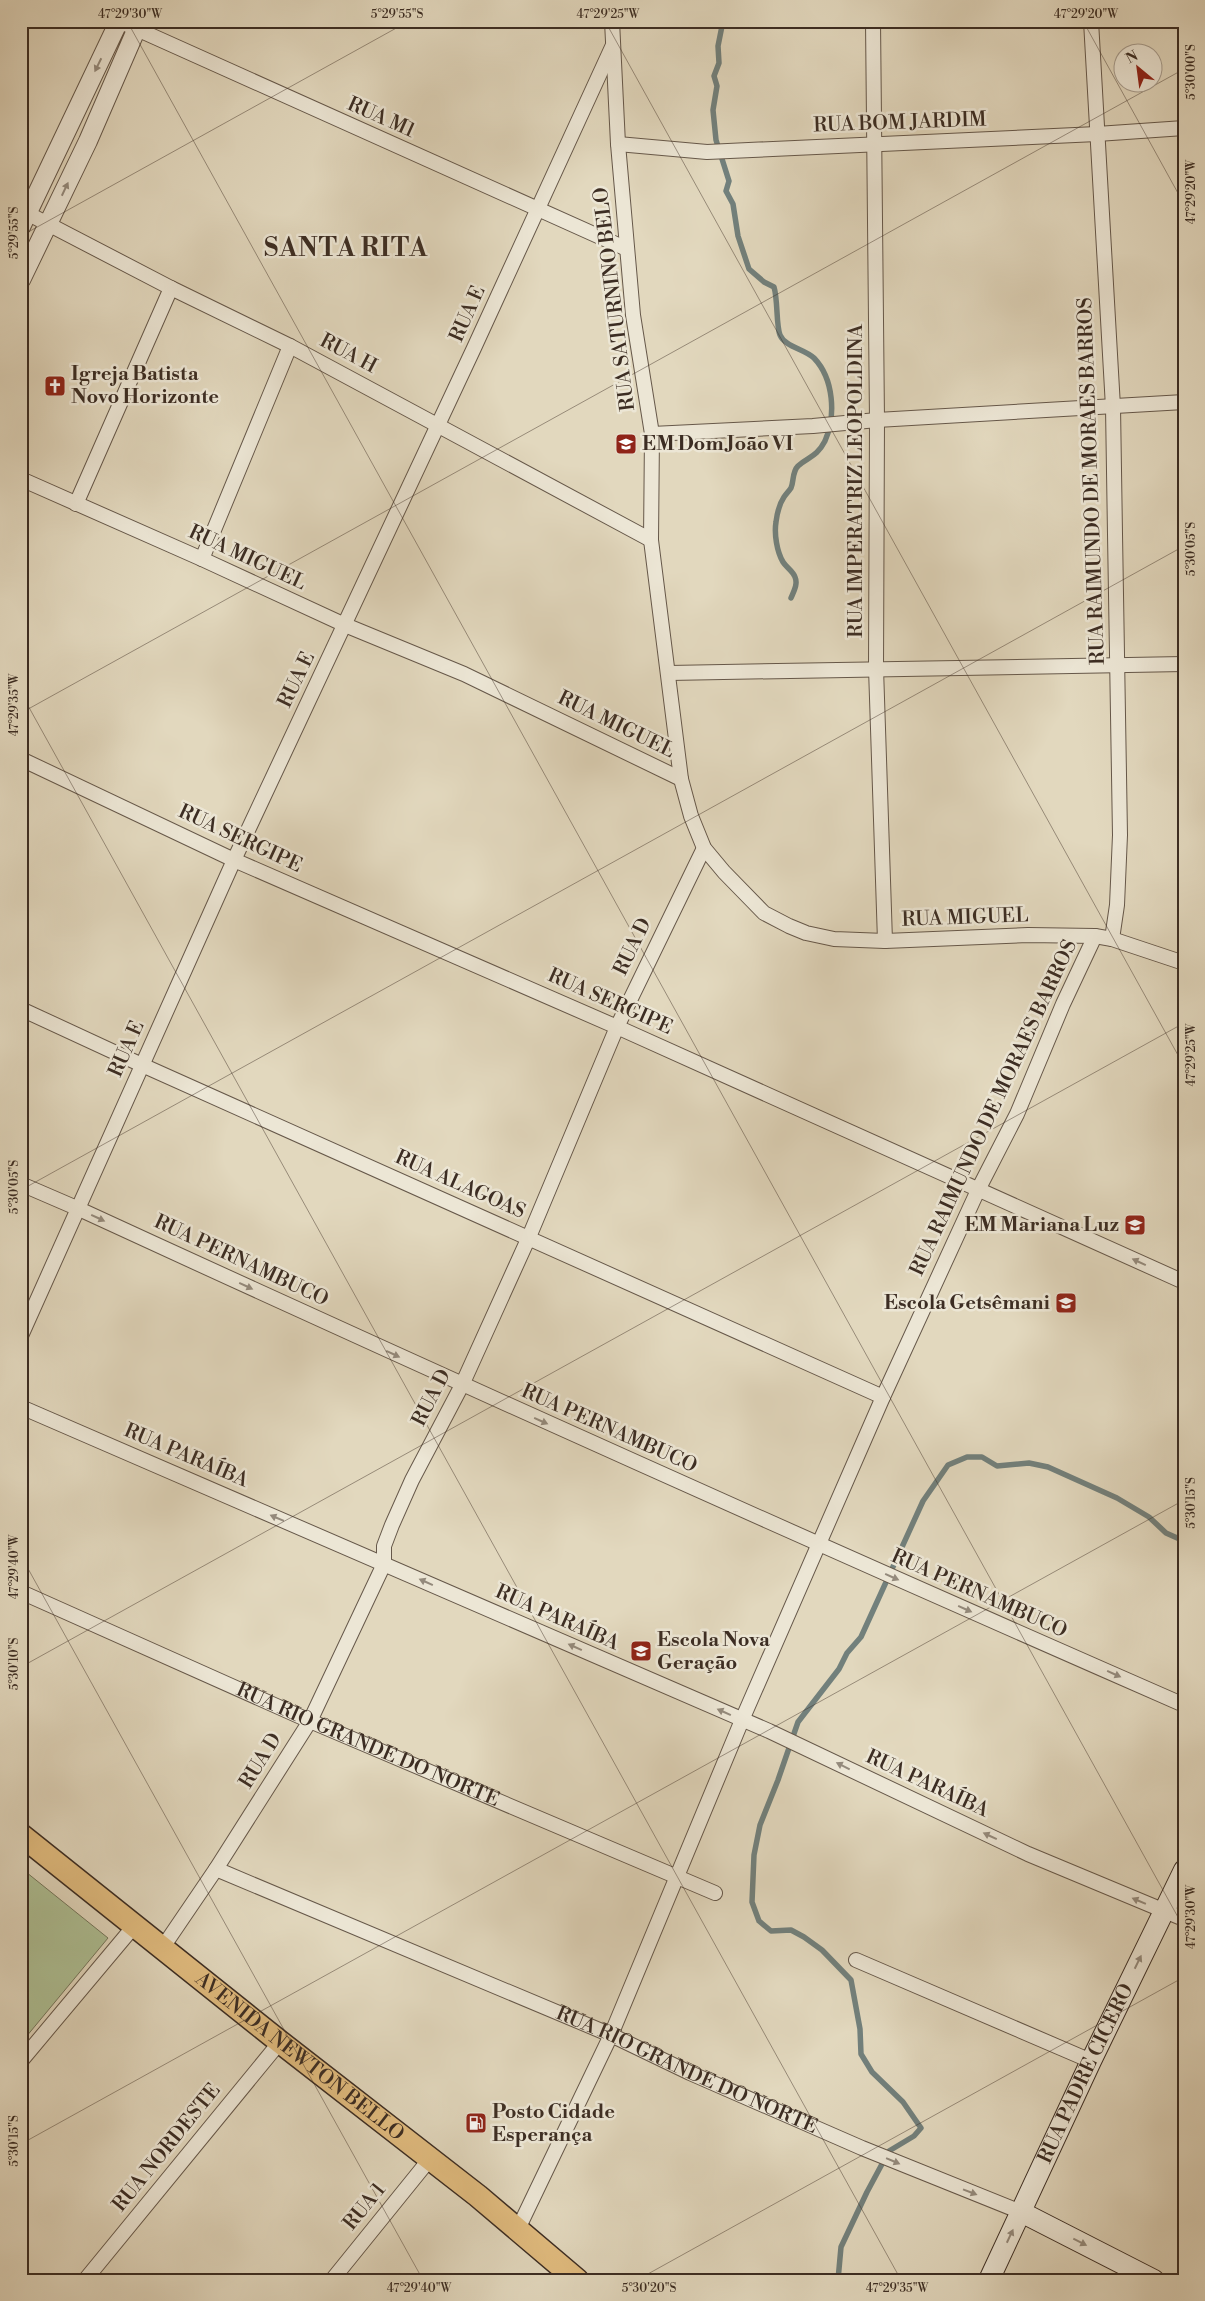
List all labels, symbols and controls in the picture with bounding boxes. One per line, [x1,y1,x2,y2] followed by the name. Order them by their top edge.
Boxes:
[98,7,163,22] text: 47°29'30"W
[371,7,423,22] text: 5°29'55"S
[577,7,641,22] text: 47°29'25"W
[1054,7,1119,22] text: 47°29'20"W
[1112,42,1162,92] north arrow
[1184,44,1199,100] text: 5°30'00"S
[1123,47,1141,68] text: N
[94,58,102,72] one-way arrow
[343,92,419,144] street label: RUA M1
[813,107,987,139] street label: RUA BOM JARDIM
[1184,159,1199,224] text: 47°29'20"W
[61,182,69,196] one-way arrow
[589,186,641,412] street label: RUA SATURNINO BELO
[7,207,22,259] text: 5°29'55"S
[264,233,428,264] district label: SANTA RITA
[445,282,491,346] street label: RUA E
[1073,297,1111,665] street label: RUA RAIMUNDO DE MORAES BARROS
[844,323,869,638] street label: RUA IMPERATRIZ LEOPOLDINA
[315,329,381,379] street label: RUA H
[71,362,219,410] place label: Igreja Batista Novo Horizonte
[43,374,67,398] church icon: Igreja Batista Novo Horizonte
[614,432,638,456] school or university icon: EM Dom João VI
[642,432,793,457] place label: EM Dom João VI
[184,520,310,596] street label: RUA MIGUEL
[1184,522,1199,576] text: 5°30'05"S
[273,648,321,712] street label: RUA E
[7,673,22,736] text: 47°29'35"W
[553,686,679,764] street label: RUA MIGUEL
[174,799,306,879] street label: RUA SERGIPE
[901,903,1029,933] street label: RUA MIGUEL
[608,914,658,980] street label: RUA D
[905,936,1083,1280] street label: RUA RAIMUNDO DE MORAES BARROS
[544,963,676,1041] street label: RUA SERGIPE
[104,1017,150,1081] street label: RUA E
[1184,1022,1199,1086] text: 47°29'25"W
[391,1145,529,1225] street label: RUA ALAGOAS
[7,1160,22,1214] text: 5°30'05"S
[150,1210,332,1312] street label: RUA PERNAMBUCO
[964,1213,1119,1238] place label: EM Mariana Luz
[1123,1213,1147,1237] school or university icon: EM Mariana Luz
[91,1214,105,1222] one-way arrow
[1132,1257,1146,1265] one-way arrow
[239,1282,253,1290] one-way arrow
[884,1291,1051,1316] place label: Escola Getsêmani
[1054,1291,1078,1315] school or university icon: Escola Getsêmani
[386,1350,400,1358] one-way arrow
[407,1365,457,1431] street label: RUA D
[517,1379,701,1479] street label: RUA PERNAMBUCO
[534,1417,548,1425] one-way arrow
[120,1418,254,1494] street label: RUA PARAÍBA
[1184,1477,1199,1529] text: 5°30'15"S
[270,1513,284,1521] one-way arrow
[7,1534,22,1599] text: 47°29'40"W
[887,1544,1071,1644] street label: RUA PERNAMBUCO
[885,1574,899,1582] one-way arrow
[419,1578,433,1586] one-way arrow
[491,1579,624,1657] street label: RUA PARAÍBA
[958,1606,972,1614] one-way arrow
[657,1628,770,1676] place label: Escola Nova Geração
[7,1638,22,1690] text: 5°30'10"S
[629,1639,653,1663] school or university icon: Escola Nova Geração
[568,1643,582,1651] one-way arrow
[1107,1671,1121,1679] one-way arrow
[232,1677,503,1812] street label: RUA RIO GRANDE DO NORTE
[717,1708,731,1716] one-way arrow
[234,1729,288,1793] street label: RUA D
[862,1744,994,1824] street label: RUA PARAÍBA
[836,1762,850,1770] one-way arrow
[983,1832,997,1840] one-way arrow
[1184,1884,1199,1949] text: 47°29'30"W
[1132,1897,1146,1905] one-way arrow
[1135,1955,1143,1969] one-way arrow
[189,1966,409,2146] street label: AVENIDA NEWTON BELLO
[1032,1979,1139,2168] street label: RUA PADRE CICERO
[552,2001,821,2140] street label: RUA RIO GRANDE DO NORTE
[108,2079,226,2217] street label: RUA NORDESTE
[492,2100,615,2148] place label: Posto Cidade Esperança
[464,2111,488,2135] fuel station icon: Posto Cidade Esperança
[7,2115,22,2167] text: 5°30'15"S
[886,2158,900,2166] one-way arrow
[338,2178,392,2236] street label: RUA 1
[962,2189,977,2196] one-way arrow
[1006,2229,1014,2243] one-way arrow
[1073,2238,1087,2246] one-way arrow
[387,2281,452,2296] text: 47°29'40"W
[622,2281,676,2296] text: 5°30'20"S
[866,2281,929,2296] text: 47°29'35"W

